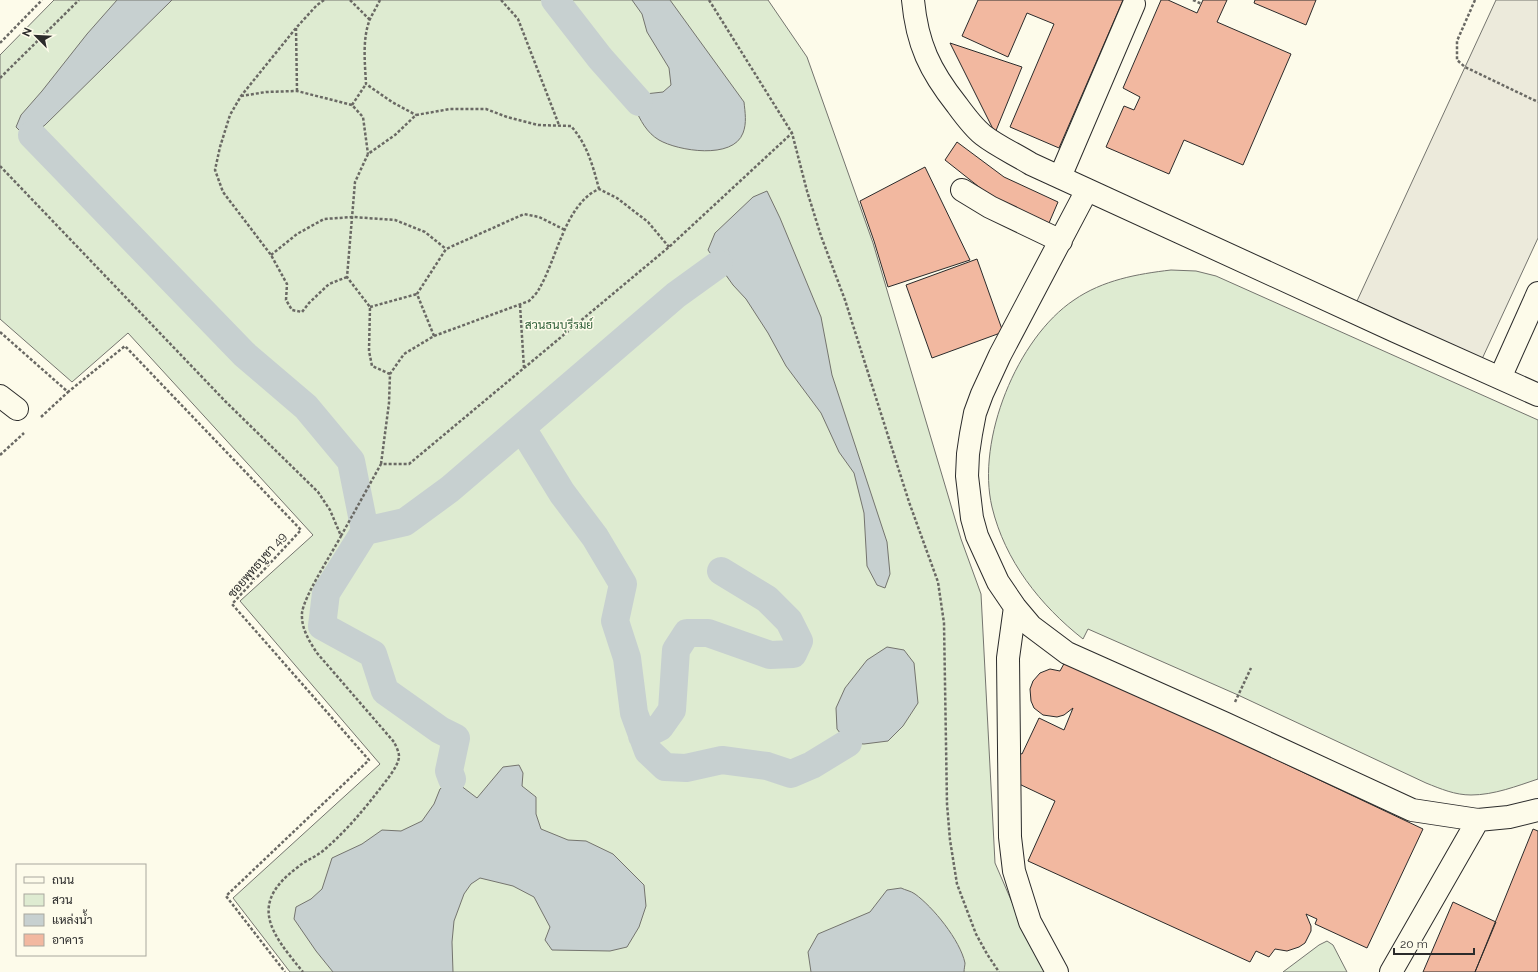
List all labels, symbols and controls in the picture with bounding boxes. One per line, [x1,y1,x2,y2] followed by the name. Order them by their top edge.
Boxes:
[16,16,56,56] north arrow
[20,26,35,39] text: N
[525,317,593,334] park label: สวนธนบุรีรมย์
[225,530,291,602] street label: ซอยพุทธบูชา 49
[16,864,146,956] legend
[52,873,75,887] text: ถนน
[52,893,73,907] text: สวน
[52,909,92,927] text: แหล่งน้ำ
[1394,930,1474,956] scale bar
[52,933,84,947] text: อาคาร
[1400,937,1428,951] text: 20 m

